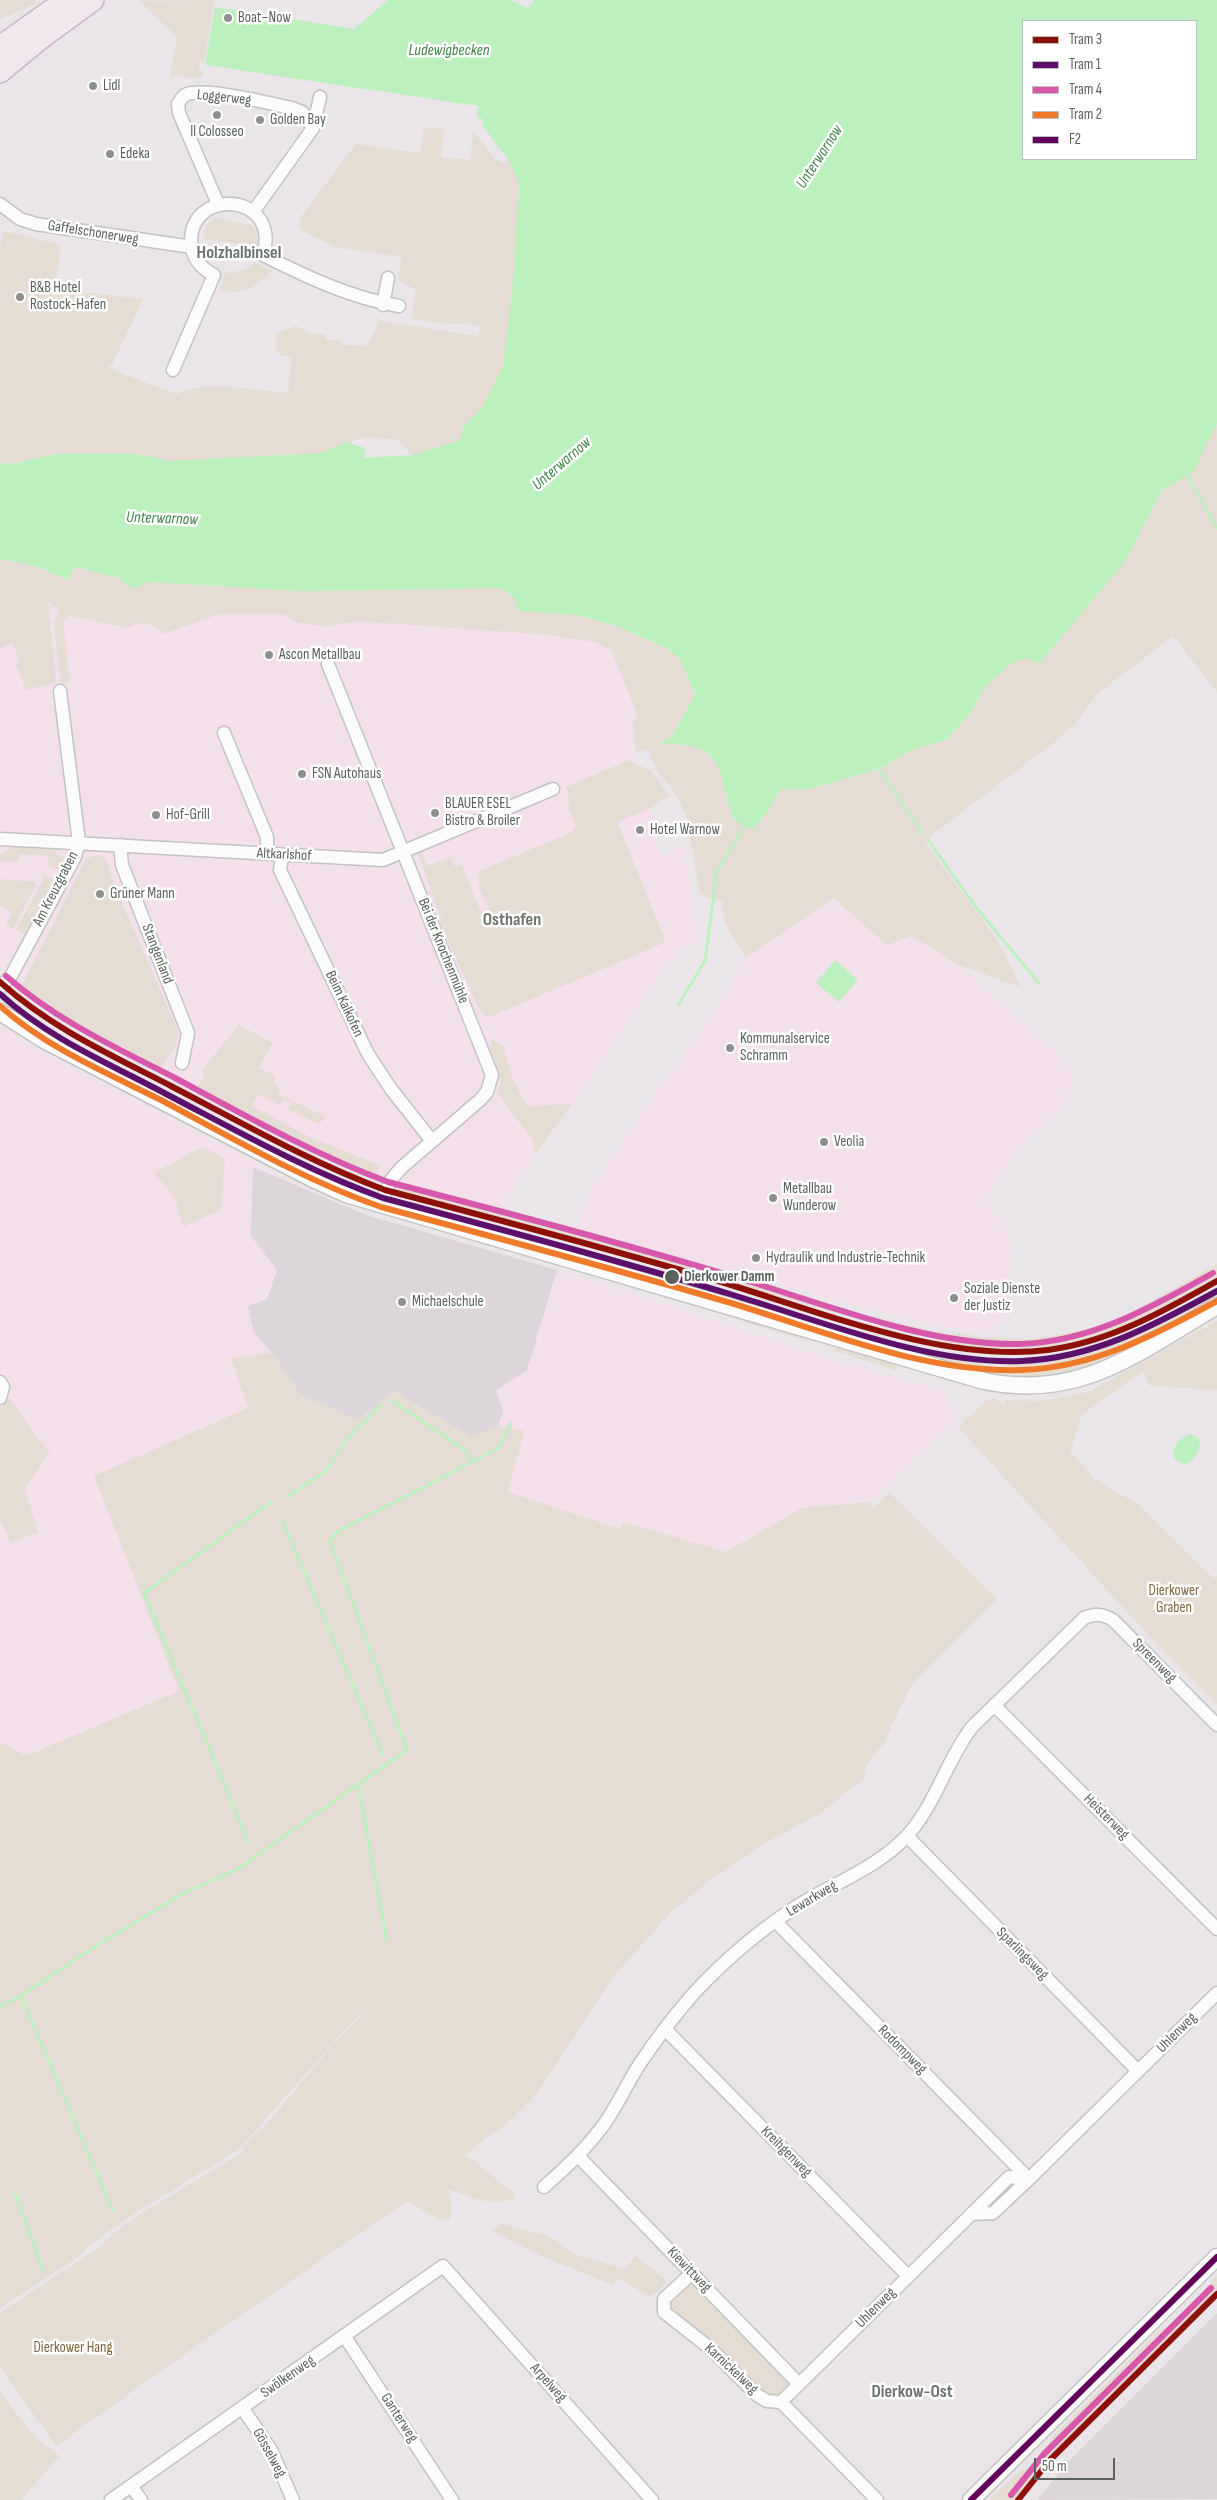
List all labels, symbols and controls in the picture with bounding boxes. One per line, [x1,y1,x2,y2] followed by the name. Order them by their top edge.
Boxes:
[238,9,291,27] place label: Boat~Now
[222,12,234,24] marker: Boat~Now
[1022,20,1197,160] legend
[1069,30,1102,49] text: Tram 3
[409,41,489,61] water label: Ludewigbecken
[1069,55,1101,74] text: Tram 1
[103,77,120,95] place label: Lidl
[87,80,99,92] marker: Lidl
[1069,80,1102,99] text: Tram 4
[196,86,252,110] street label: Loggerweg
[1069,105,1102,124] text: Tram 2
[211,109,223,121] marker: Il Colosseo
[270,111,326,129] place label: Golden Bay
[254,114,266,126] marker: Golden Bay
[792,122,848,192] water label: Unterwarnow
[190,123,244,141] place label: Il Colosseo
[1069,130,1081,149] text: F2
[120,145,150,163] place label: Edeka
[104,148,116,160] marker: Edeka
[46,217,140,249] street label: Gaffelschonerweg
[197,242,281,264] district label: Holzhalbinsel
[30,279,106,314] place label: B&B Hotel Rostock-Hafen
[14,291,26,303] marker: B&B Hotel Rostock-Hafen
[529,433,595,495] water label: Unterwarnow
[126,508,198,530] water label: Unterwarnow
[279,646,361,664] place label: Ascon Metallbau
[263,649,275,661] marker: Ascon Metallbau
[312,765,381,783] place label: FSN Autohaus
[296,768,308,780] marker: FSN Autohaus
[445,795,520,830] place label: BLAUER ESEL Bistro & Broiler
[166,806,210,824] place label: Hof-Grill
[429,807,441,819] marker: BLAUER ESEL Bistro & Broiler
[150,809,162,821] marker: Hof-Grill
[650,821,720,839] place label: Hotel Warnow
[634,824,646,836] marker: Hotel Warnow
[256,845,312,865] street label: Altkarlshof
[29,849,83,929] street label: Am Kreuzgraben
[110,885,175,903] place label: Grüner Mann
[94,888,106,900] marker: Grüner Mann
[414,896,472,1006] street label: Bei der Knochenmühle
[483,909,541,931] district label: Osthafen
[137,921,177,987] street label: Stangenland
[321,968,367,1040] street label: Beim Kalkofen
[740,1030,830,1065] place label: Kommunalservice Schramm
[724,1042,736,1054] marker: Kommunalservice Schramm
[834,1133,864,1151] place label: Veolia
[818,1136,830,1148] marker: Veolia
[783,1180,836,1215] place label: Metallbau Wunderow
[767,1192,779,1204] marker: Metallbau Wunderow
[766,1249,925,1267] place label: Hydraulik und Industrie-Technik
[750,1252,762,1264] marker: Hydraulik und Industrie-Technik
[663,1268,681,1286] marker: Dierkower Damm
[684,1268,774,1286] place label: Dierkower Damm
[964,1280,1040,1315] place label: Soziale Dienste der Justiz
[948,1292,960,1304] marker: Soziale Dienste der Justiz
[412,1293,484,1311] place label: Michaelschule
[396,1296,408,1308] marker: Michaelschule
[1149,1582,1199,1617] park label: Dierkower Graben
[1128,1635,1180,1687] street label: Spreenweg
[1079,1790,1133,1844] street label: Heisterweg
[783,1877,841,1921] street label: Lewarkweg
[992,1924,1052,1984] street label: Sparlingsweg
[1153,2009,1201,2057] street label: Uhlenweg
[874,2022,930,2078] street label: Rodompweg
[757,2123,815,2181] street label: Kreihgenweg
[663,2243,715,2297] street label: Kiewittweg
[852,2284,900,2332] street label: Uhlenweg
[33,2339,113,2357] park label: Dierkower Hang
[700,2340,762,2398] street label: Karnickelweg
[257,2352,319,2402] street label: Swölkenweg
[526,2360,570,2406] street label: Arpelweg
[871,2381,953,2403] district label: Dierkow-Ost
[376,2390,422,2446] street label: Ganterweg
[248,2425,290,2481] street label: Gösselweg
[1037,2448,1118,2480] scale bar
[1042,2457,1067,2476] text: 50 m

